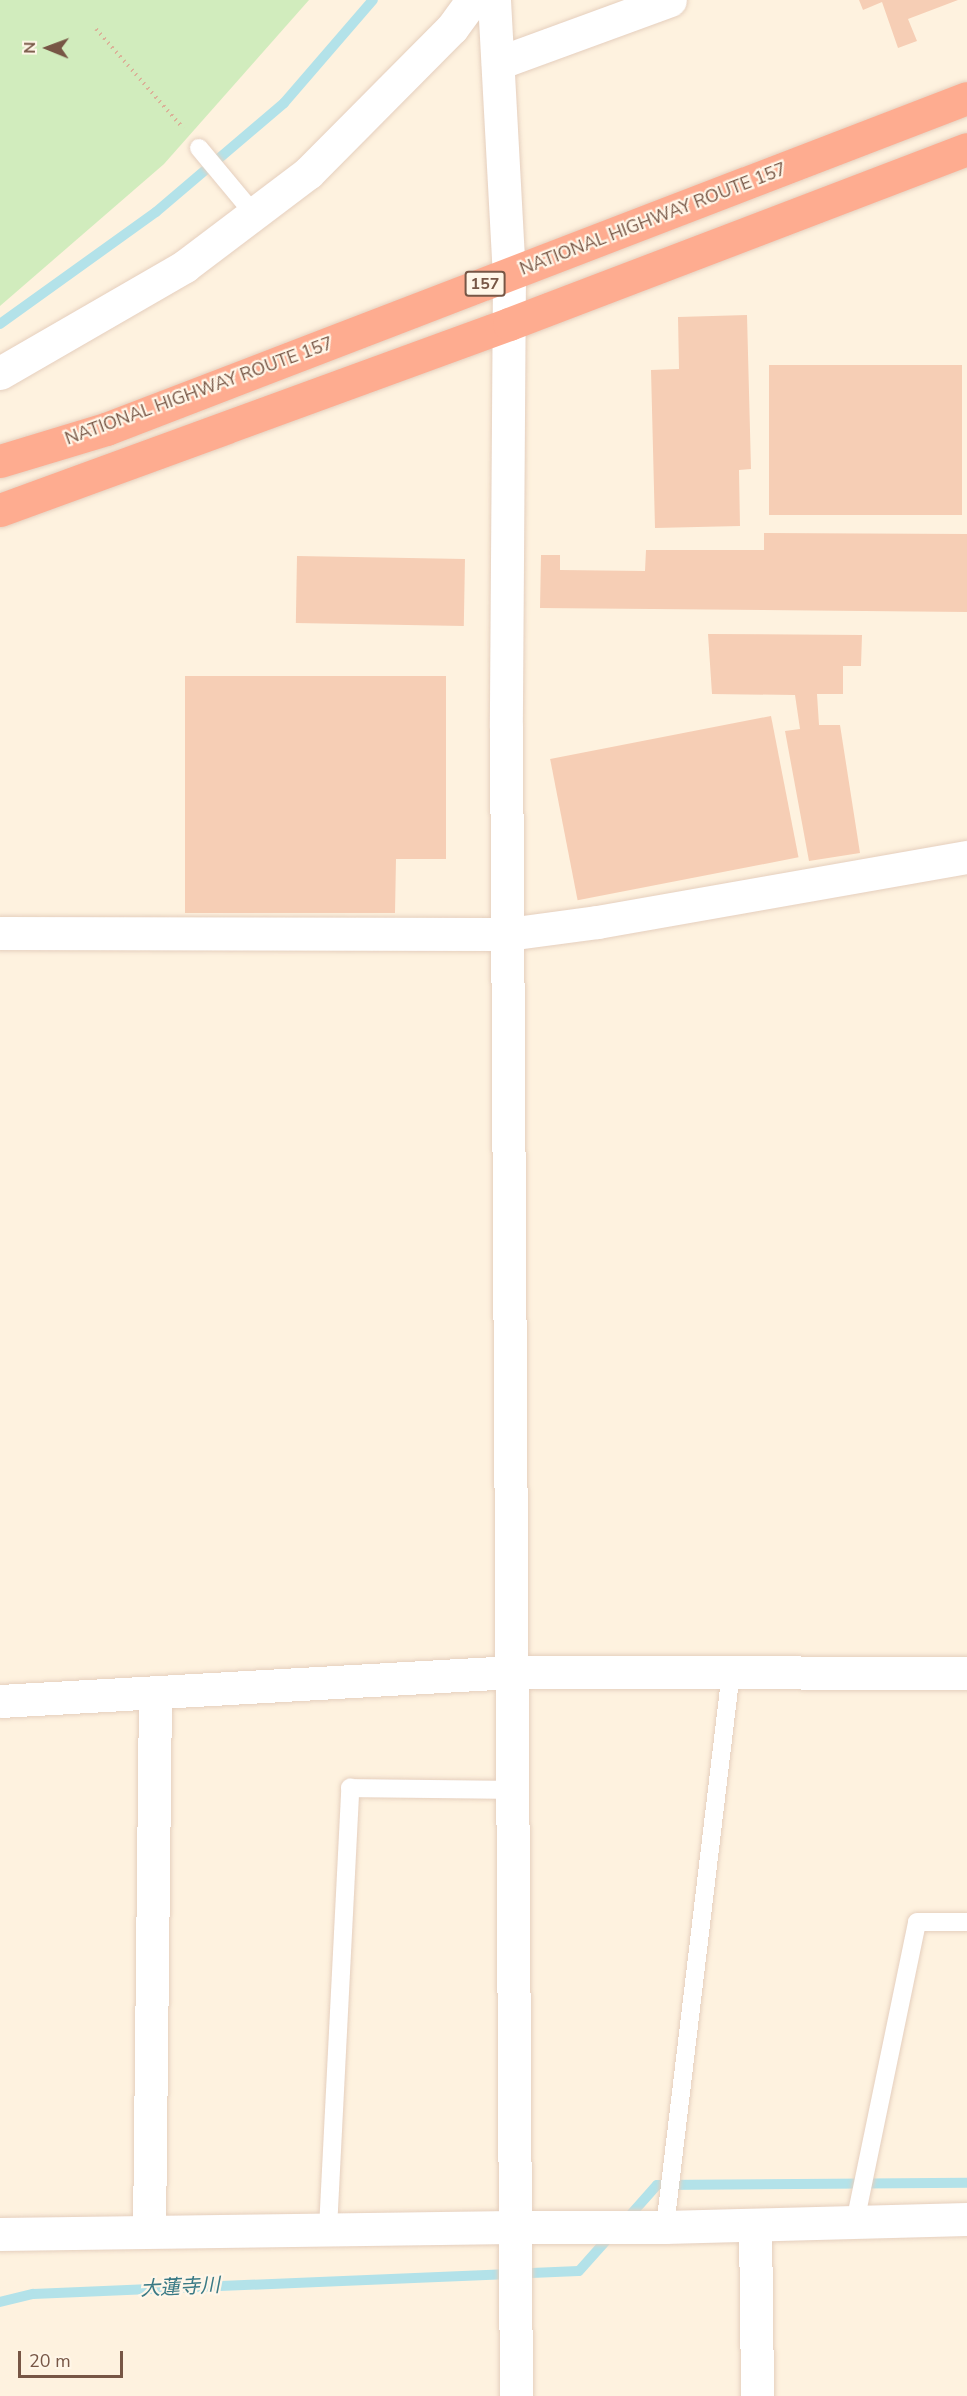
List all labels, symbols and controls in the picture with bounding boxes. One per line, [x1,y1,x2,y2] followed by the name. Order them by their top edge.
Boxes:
[18,18,78,78] north arrow
[19,42,41,54] text: N
[517,158,789,280] street label: NATIONAL HIGHWAY ROUTE 157
[464,271,506,297] road number: 157
[62,332,336,450] street label: NATIONAL HIGHWAY ROUTE 157
[139,2273,221,2301] water label: 大蓮寺川
[21,2339,126,2377] scale bar
[29,2349,71,2373] text: 20 m

